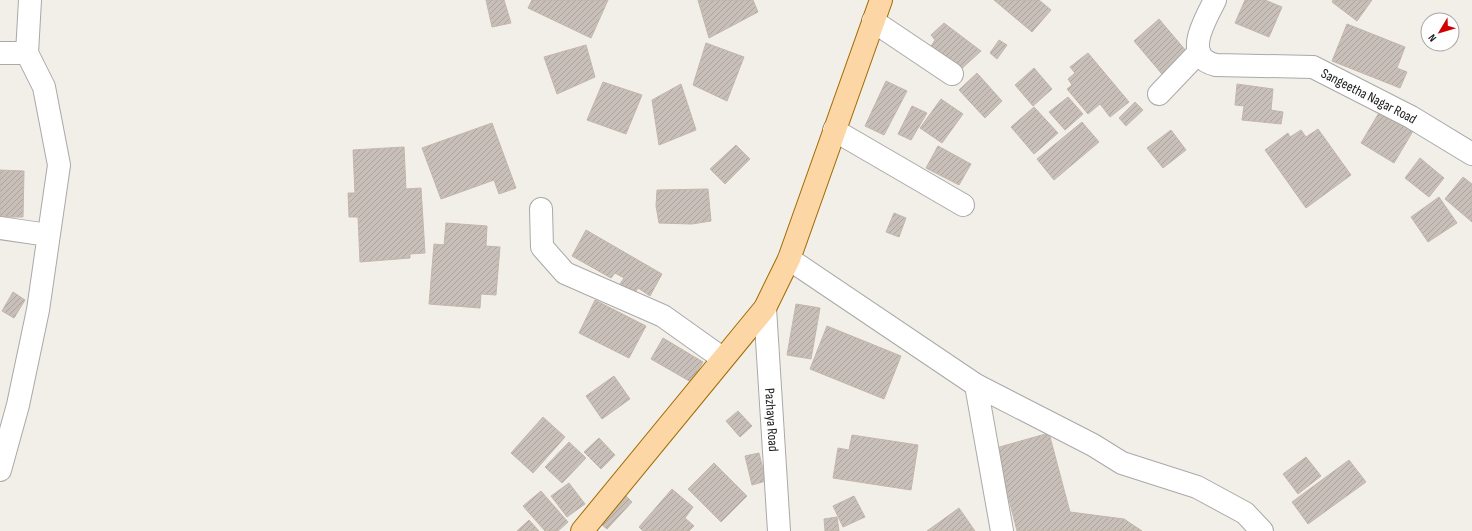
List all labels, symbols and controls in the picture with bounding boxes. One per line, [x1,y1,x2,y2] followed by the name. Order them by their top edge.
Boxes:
[1420,12,1460,52] north arrow
[1426,31,1439,44] text: N
[1318,64,1420,127] street label: Sangeetha Nagar Road
[762,387,783,452] street label: Pazhaya Road

